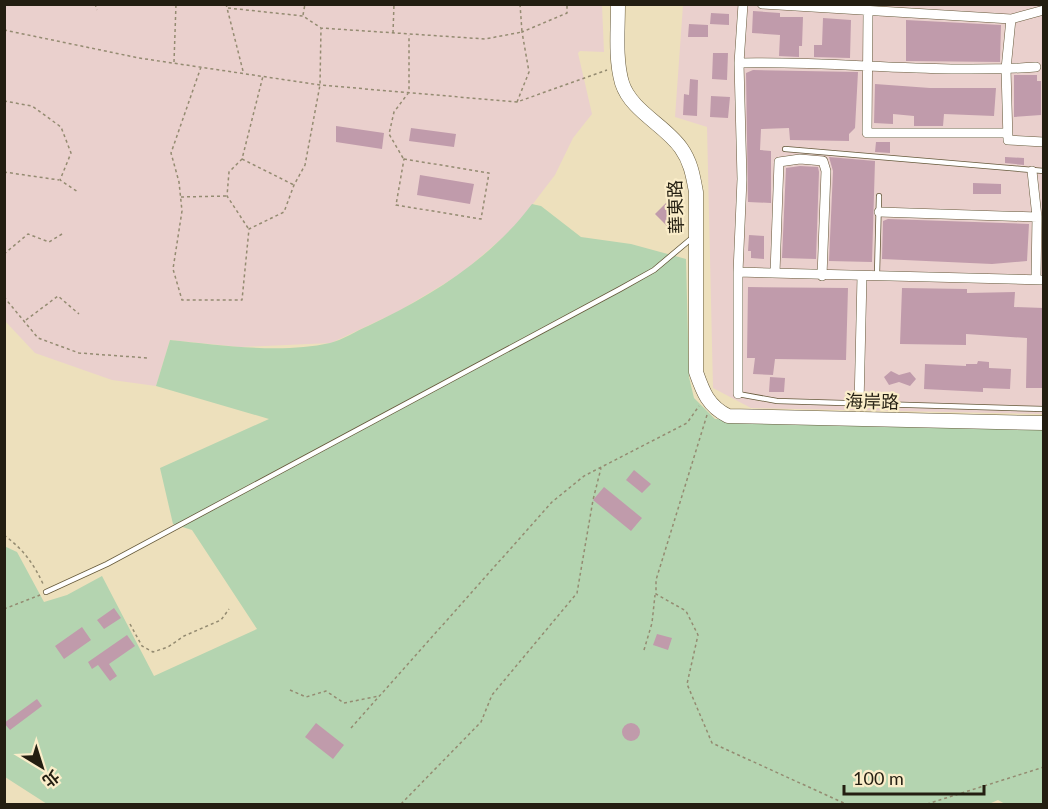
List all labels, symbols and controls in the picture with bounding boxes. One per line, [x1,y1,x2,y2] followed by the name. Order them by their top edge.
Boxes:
[663,180,687,234] street label: 華東路
[845,390,899,412] street label: 海岸路
[12,737,72,797] north arrow
[844,758,984,796] scale bar
[39,767,64,792] text: 北
[853,767,904,789] text: 100 m

